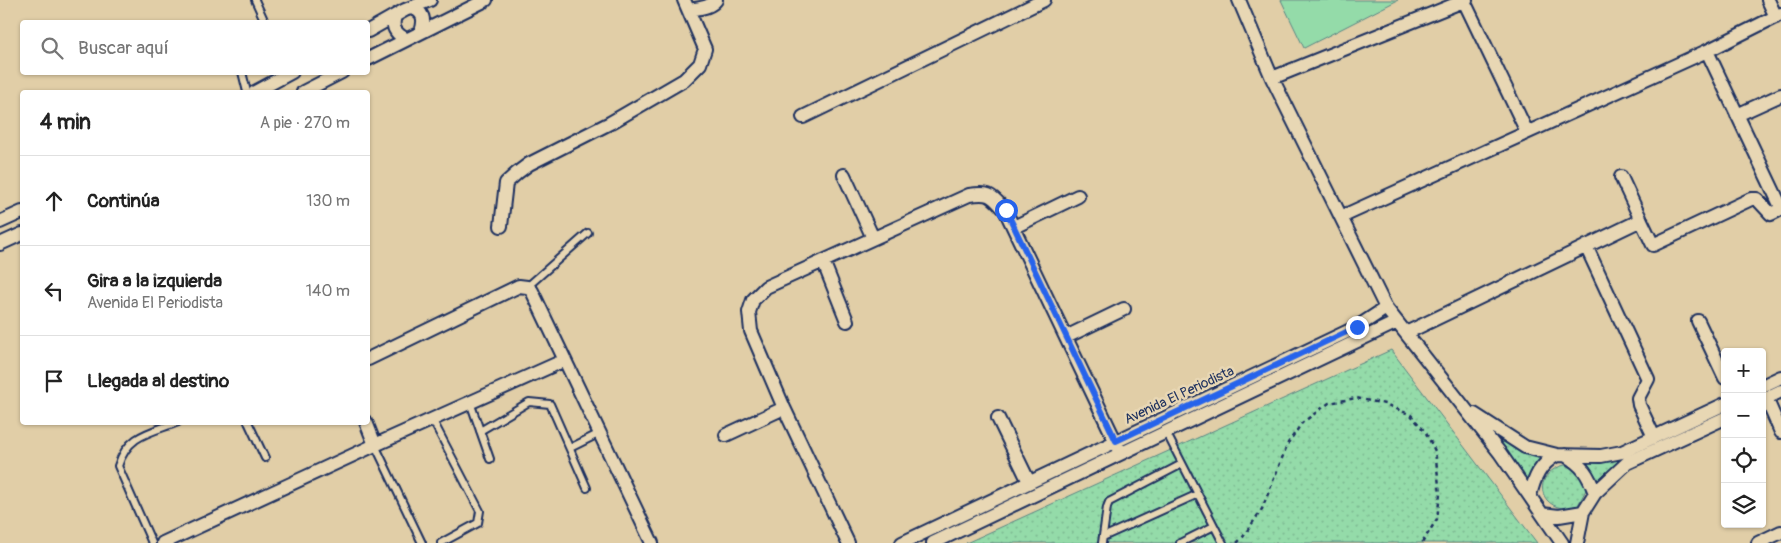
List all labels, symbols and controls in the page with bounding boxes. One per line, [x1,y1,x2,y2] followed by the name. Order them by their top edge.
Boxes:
[20,20,370,75] search box
[38,34,66,62] icon: search
[78,36,169,60] text: Buscar aquí
[40,109,91,136] text: 4 min
[260,113,350,133] text: A pie · 270 m
[40,187,68,215] icon: ahead
[87,189,160,213] text: Continúa
[306,191,350,211] text: 130 m
[995,199,1018,222] route start
[87,269,222,293] text: Gira a la izquierda
[40,277,68,305] icon: left
[306,281,350,301] text: 140 m
[87,293,223,313] text: Avenida El Periodista
[1346,316,1369,339] route end
[1721,348,1766,528] map controls
[1721,348,1766,393] button: +
[1121,362,1237,428] street label: Avenida El Periodista
[40,367,68,395] icon: arrive
[87,369,229,393] text: Llegada al destino
[1721,393,1766,438] button: −
[1721,438,1766,483] button: locate
[1721,483,1766,528] button: layers

